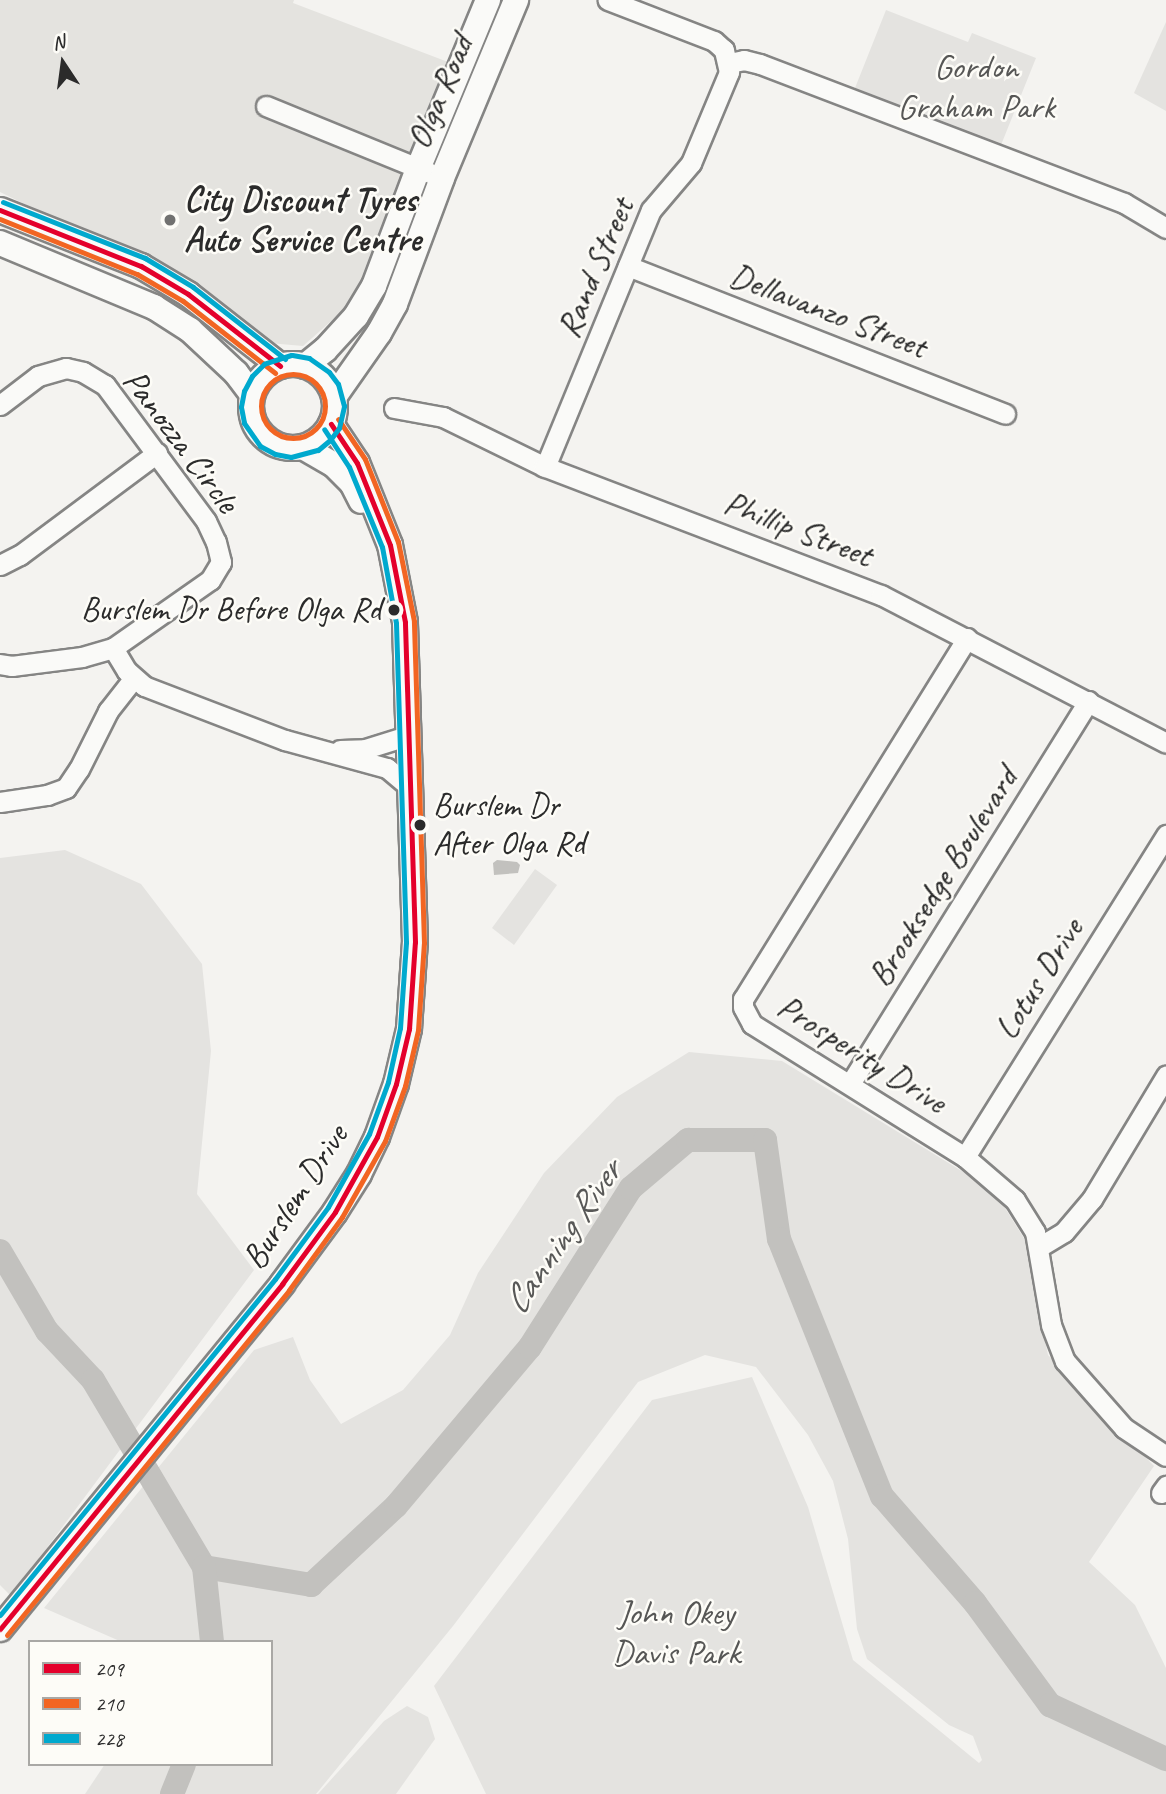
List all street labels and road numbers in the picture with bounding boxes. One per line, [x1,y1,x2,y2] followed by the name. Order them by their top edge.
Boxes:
[397,29,483,155] street label: Olga Road
[547,192,643,344] street label: Rand Street
[723,254,933,368] street label: Dellavanzo Street
[114,361,248,521] street label: Panozza Circle
[718,481,878,577] street label: Phillip Street
[859,759,1027,995] street label: Brooksedge Boulevard
[985,911,1093,1047] street label: Lotus Drive
[770,985,954,1123] street label: Prosperity Drive
[233,1117,357,1277] street label: Burslem Drive

